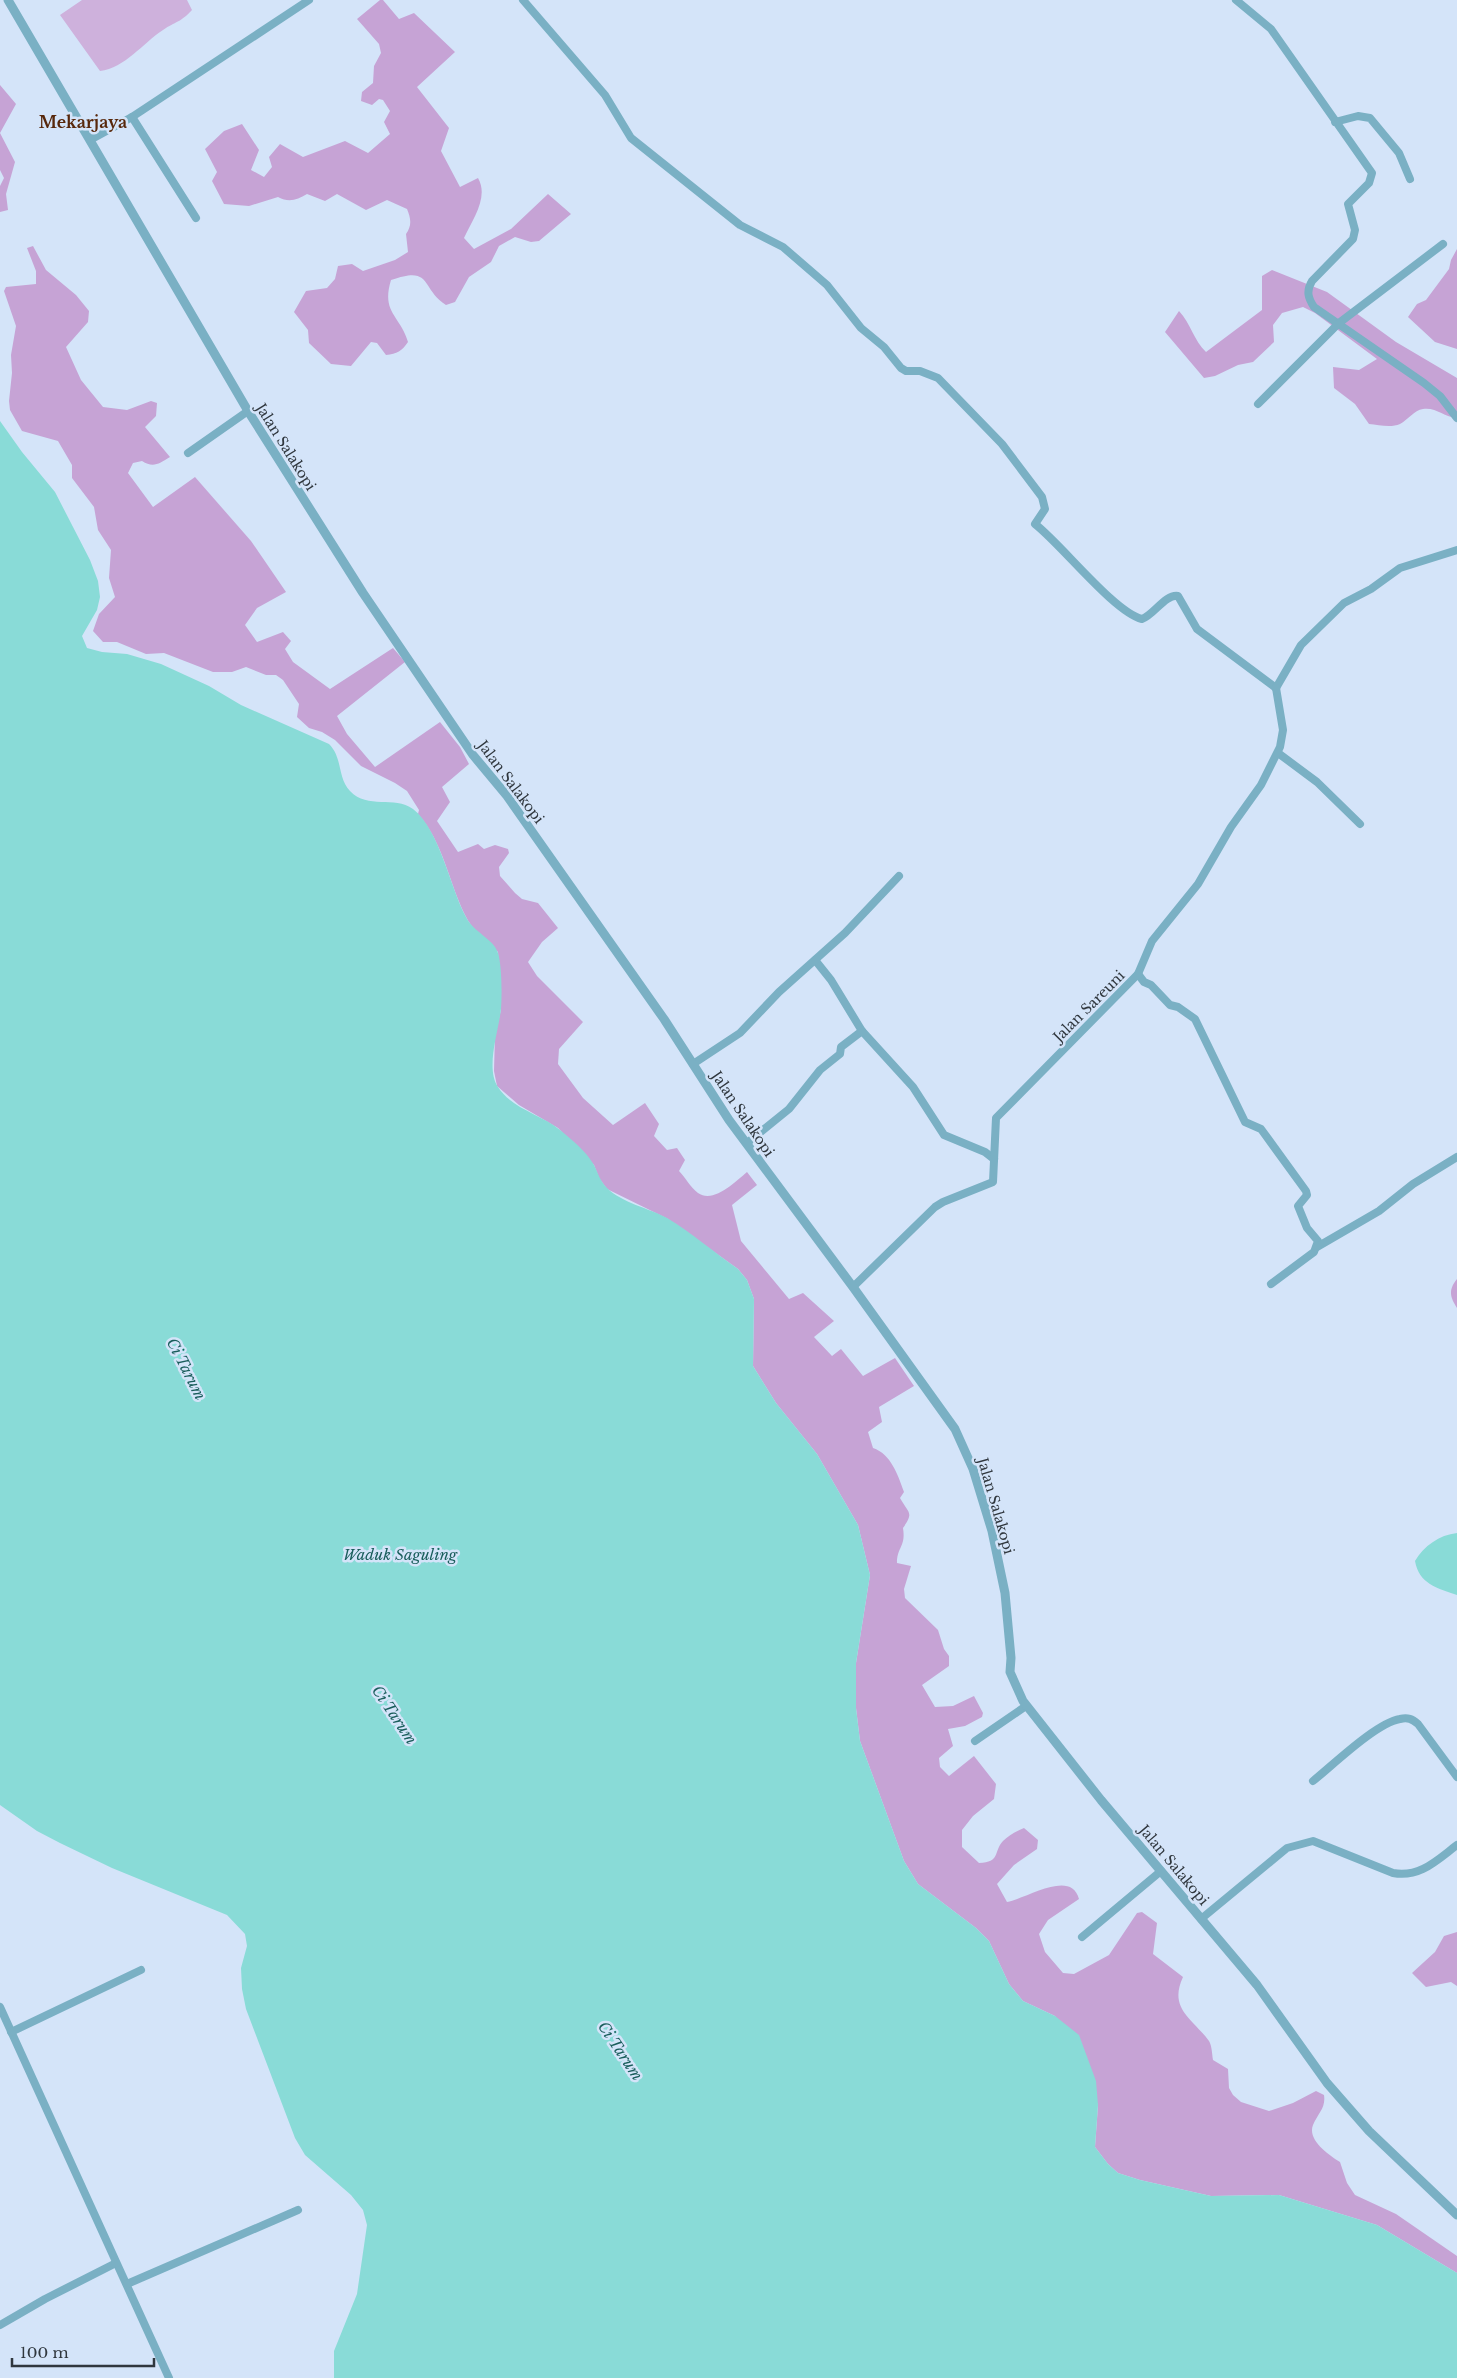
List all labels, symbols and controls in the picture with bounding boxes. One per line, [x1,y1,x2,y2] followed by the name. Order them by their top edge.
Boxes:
[39,112,127,132] district label: Mekarjaya
[251,398,320,494] street label: Jalan Salakopi
[473,735,548,827] street label: Jalan Salakopi
[1048,966,1129,1047] street label: Jalan Sareuni
[707,1066,778,1160] street label: Jalan Salakopi
[163,1335,210,1403] water label: Ci Tarum
[973,1454,1018,1556] street label: Jalan Salakopi
[343,1545,458,1564] water label: Waduk Saguling
[368,1682,421,1748] water label: Ci Tarum
[1134,1820,1213,1909] street label: Jalan Salakopi
[594,2018,647,2084] water label: Ci Tarum
[12,2336,155,2368] scale bar
[20,2343,69,2362] text: 100 m

